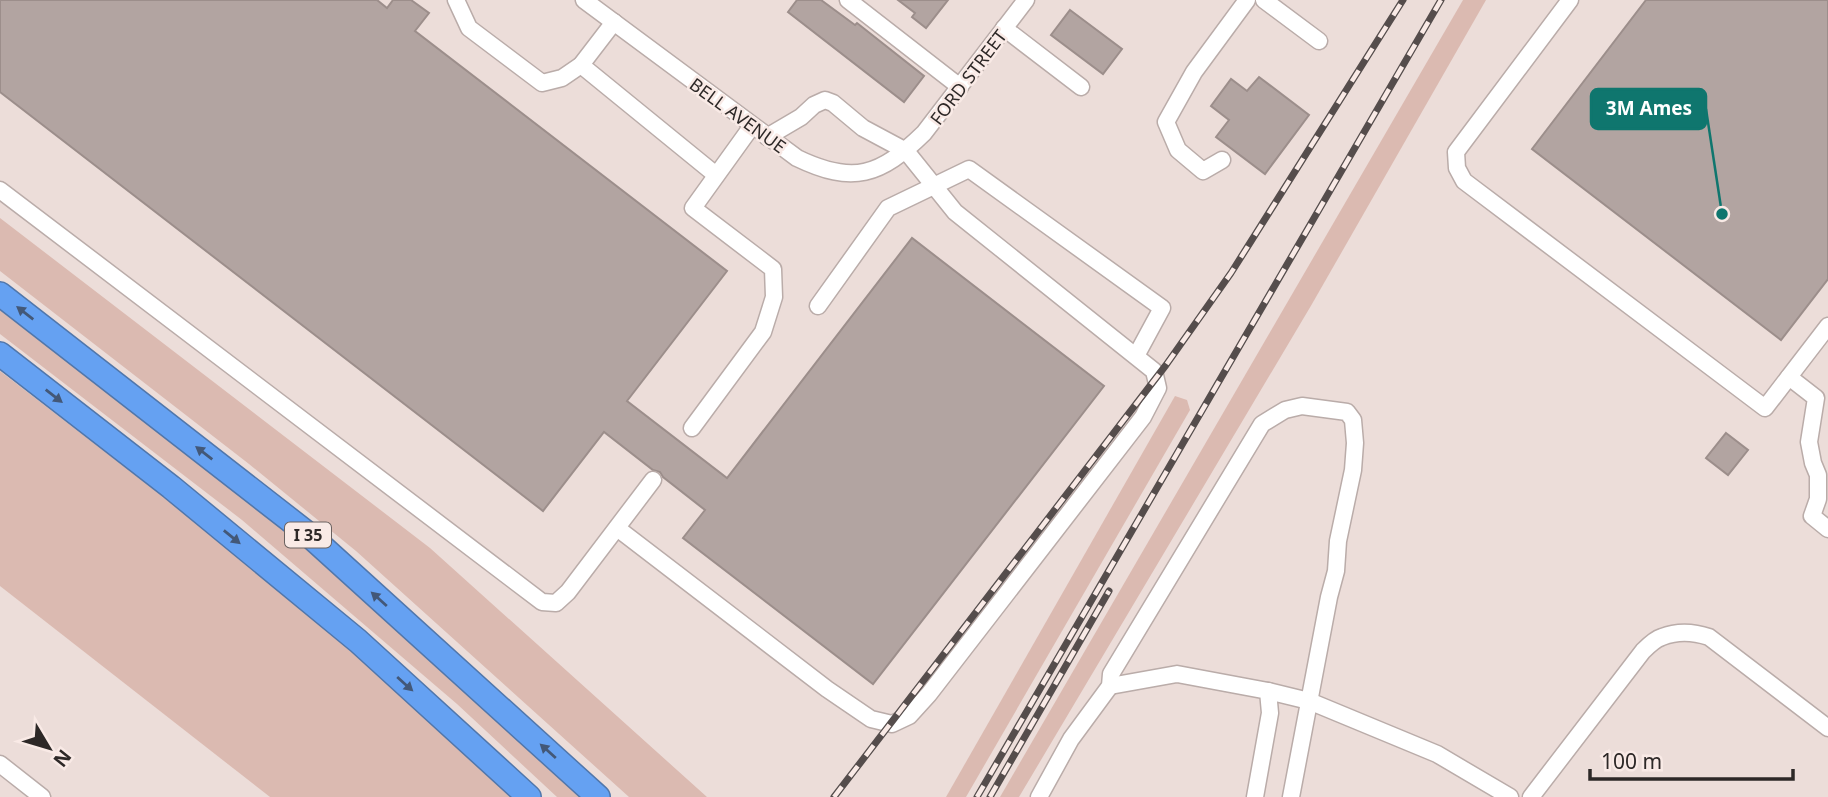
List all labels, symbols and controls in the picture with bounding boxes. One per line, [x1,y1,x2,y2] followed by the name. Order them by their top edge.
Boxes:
[924,24,1012,130] street label: FORD STREET
[685,72,791,158] street label: BELL AVENUE
[1591,89,1706,129] callout: 3M Ames
[1606,95,1692,121] text: 3M Ames
[16,307,34,321] one-way arrow
[45,388,63,402] one-way arrow
[196,446,214,461] one-way arrow
[285,522,331,548] road number: I 35
[223,529,241,545] one-way arrow
[370,591,388,607] one-way arrow
[396,676,413,692] one-way arrow
[14,713,84,783] north arrow
[1590,738,1793,782] scale bar
[539,743,557,759] one-way arrow
[47,744,77,773] text: N
[1601,747,1662,775] text: 100 m

